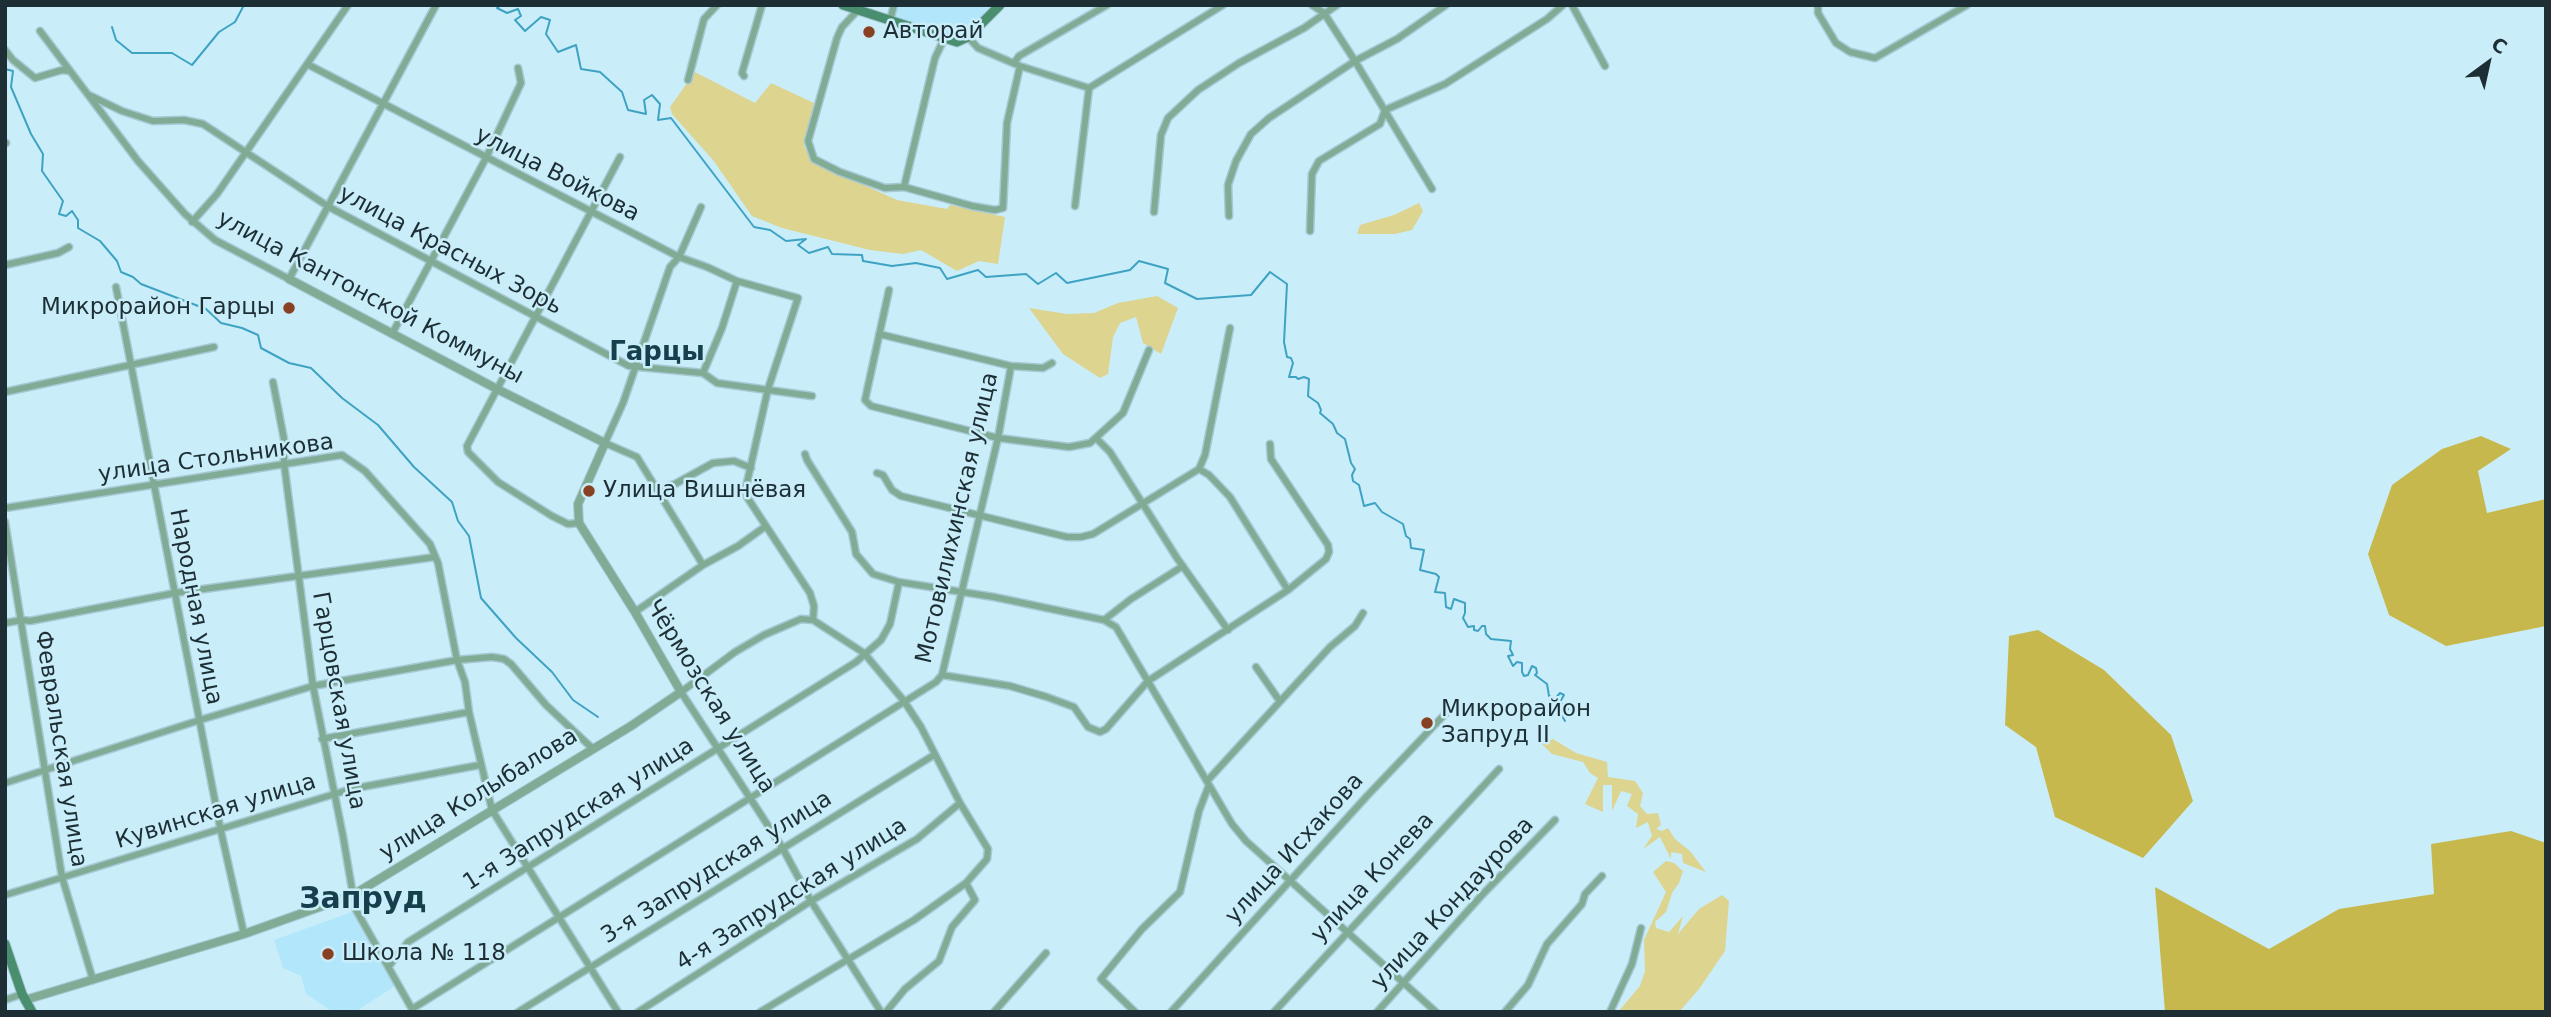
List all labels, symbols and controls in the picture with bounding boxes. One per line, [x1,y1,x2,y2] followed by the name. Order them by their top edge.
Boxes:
[883,18,983,46] place label: Авторай
[861,24,877,40] marker: Авторай
[2453,28,2523,98] north arrow
[2488,32,2511,58] text: С
[470,122,644,228] street label: улица Войкова
[334,180,566,322] street label: улица Красных Зорь
[212,205,528,391] street label: улица Кантонской Коммуны
[41,294,275,322] place label: Микрорайон Гарцы
[281,300,297,316] marker: Микрорайон Гарцы
[609,337,705,369] district label: Гарцы
[911,370,1005,666] street label: Мотовилихинская улица
[96,429,336,489] street label: улица Стольникова
[603,477,806,505] place label: Улица Вишнёвая
[581,483,597,499] marker: Улица Вишнёвая
[162,507,228,707] street label: Народная улица
[305,590,371,812] street label: Гарцовская улица
[639,595,781,799] street label: Чёрмозская улица
[28,629,92,869] street label: Февральская улица
[1441,696,1591,750] place label: Микрорайон Запруд II
[1419,715,1435,731] marker: Микрорайон Запруд II
[375,723,583,867] street label: улица Колыбалова
[459,733,699,897] street label: 1-я Запрудская улица
[112,768,320,856] street label: Кувинская улица
[1220,768,1370,930] street label: улица Исхакова
[597,786,837,950] street label: 3-я Запрудская улица
[1306,807,1440,949] street label: улица Конева
[1366,812,1540,996] street label: улица Кондаурова
[672,813,912,977] street label: 4-я Запрудская улица
[299,882,427,918] district label: Запруд
[342,940,506,968] place label: Школа № 118
[320,946,336,962] marker: Школа № 118

